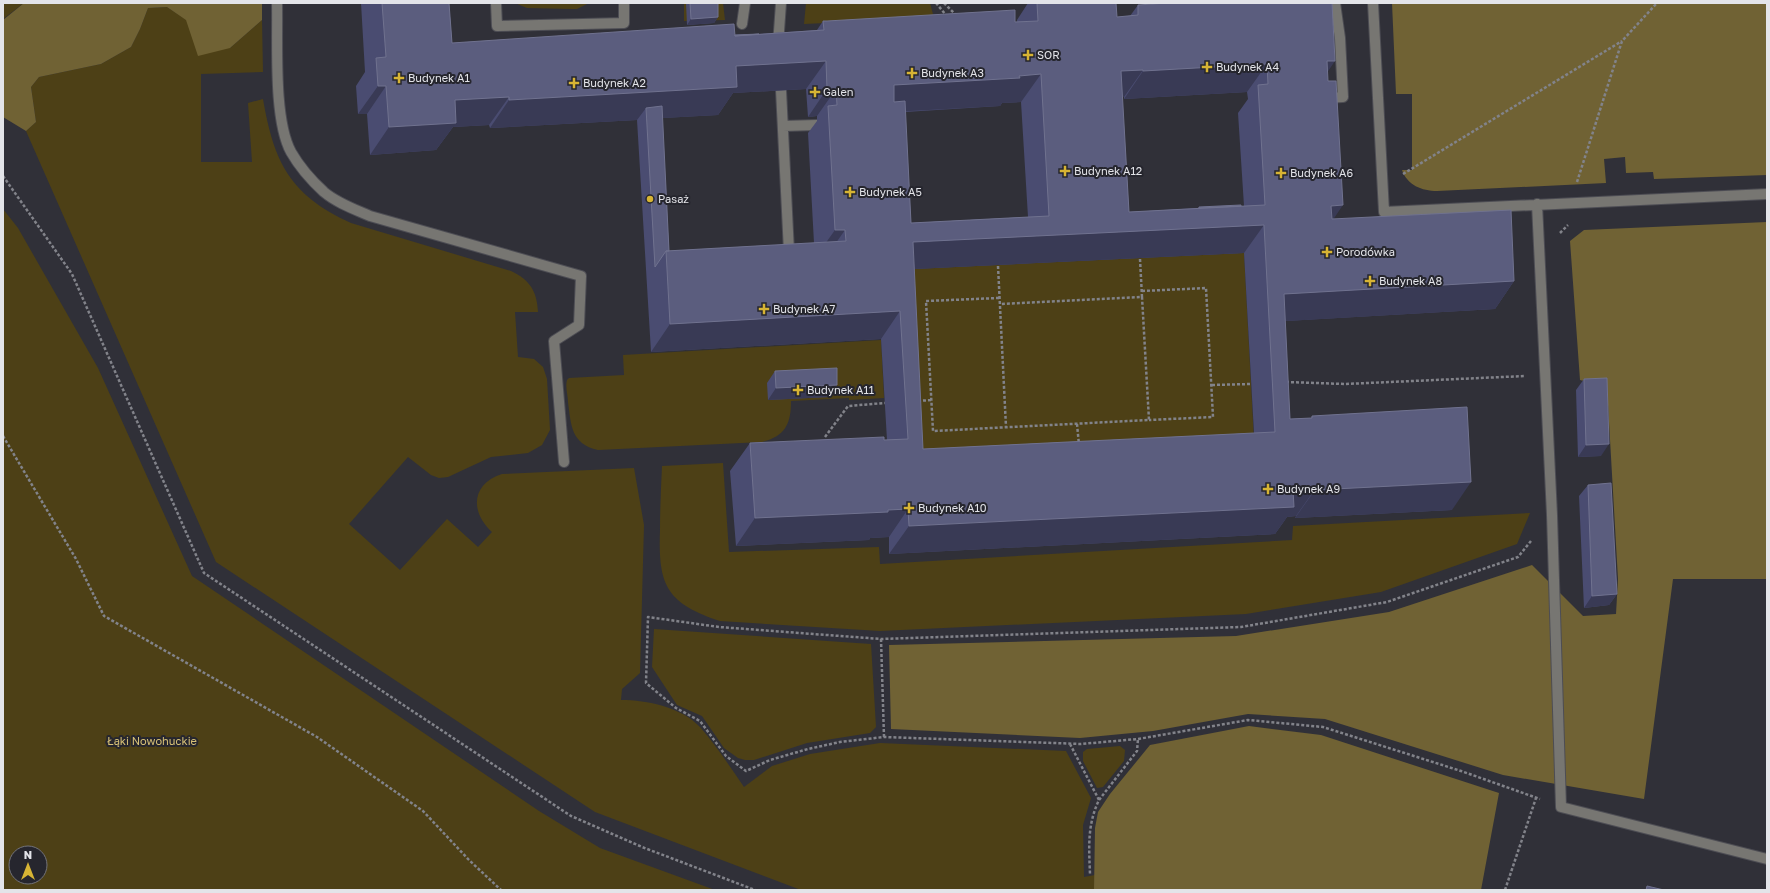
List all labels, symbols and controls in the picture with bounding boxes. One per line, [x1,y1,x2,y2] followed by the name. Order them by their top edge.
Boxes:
[1037,48,1060,61] place label: SOR
[1022,49,1034,61] marker: SOR
[1216,60,1279,73] place label: Budynek A4
[1201,61,1213,73] marker: Budynek A4
[921,66,984,79] place label: Budynek A3
[906,67,918,79] marker: Budynek A3
[408,71,470,84] place label: Budynek A1
[393,72,405,84] marker: Budynek A1
[583,76,646,89] place label: Budynek A2
[568,77,580,89] marker: Budynek A2
[823,85,854,98] place label: Galen
[810,87,820,97] marker: Galen
[1074,164,1142,177] place label: Budynek A12
[1059,165,1071,177] marker: Budynek A12
[1290,166,1353,179] place label: Budynek A6
[1275,167,1287,179] marker: Budynek A6
[859,185,922,198] place label: Budynek A5
[844,186,856,198] marker: Budynek A5
[658,192,689,205] place label: Pasaż
[645,194,655,204] marker: Pasaż
[1336,245,1395,258] place label: Porodówka
[1321,246,1333,258] marker: Porodówka
[1379,274,1442,287] place label: Budynek A8
[1364,275,1376,287] marker: Budynek A8
[773,302,835,315] place label: Budynek A7
[758,303,770,315] marker: Budynek A7
[807,383,874,396] place label: Budynek A11
[792,384,804,396] marker: Budynek A11
[1277,482,1340,495] place label: Budynek A9
[1262,483,1274,495] marker: Budynek A9
[918,501,987,514] place label: Budynek A10
[903,502,915,514] marker: Budynek A10
[107,734,197,747] park label: Łąki Nowohuckie
[8,845,48,885] north arrow
[24,848,32,861] text: N

